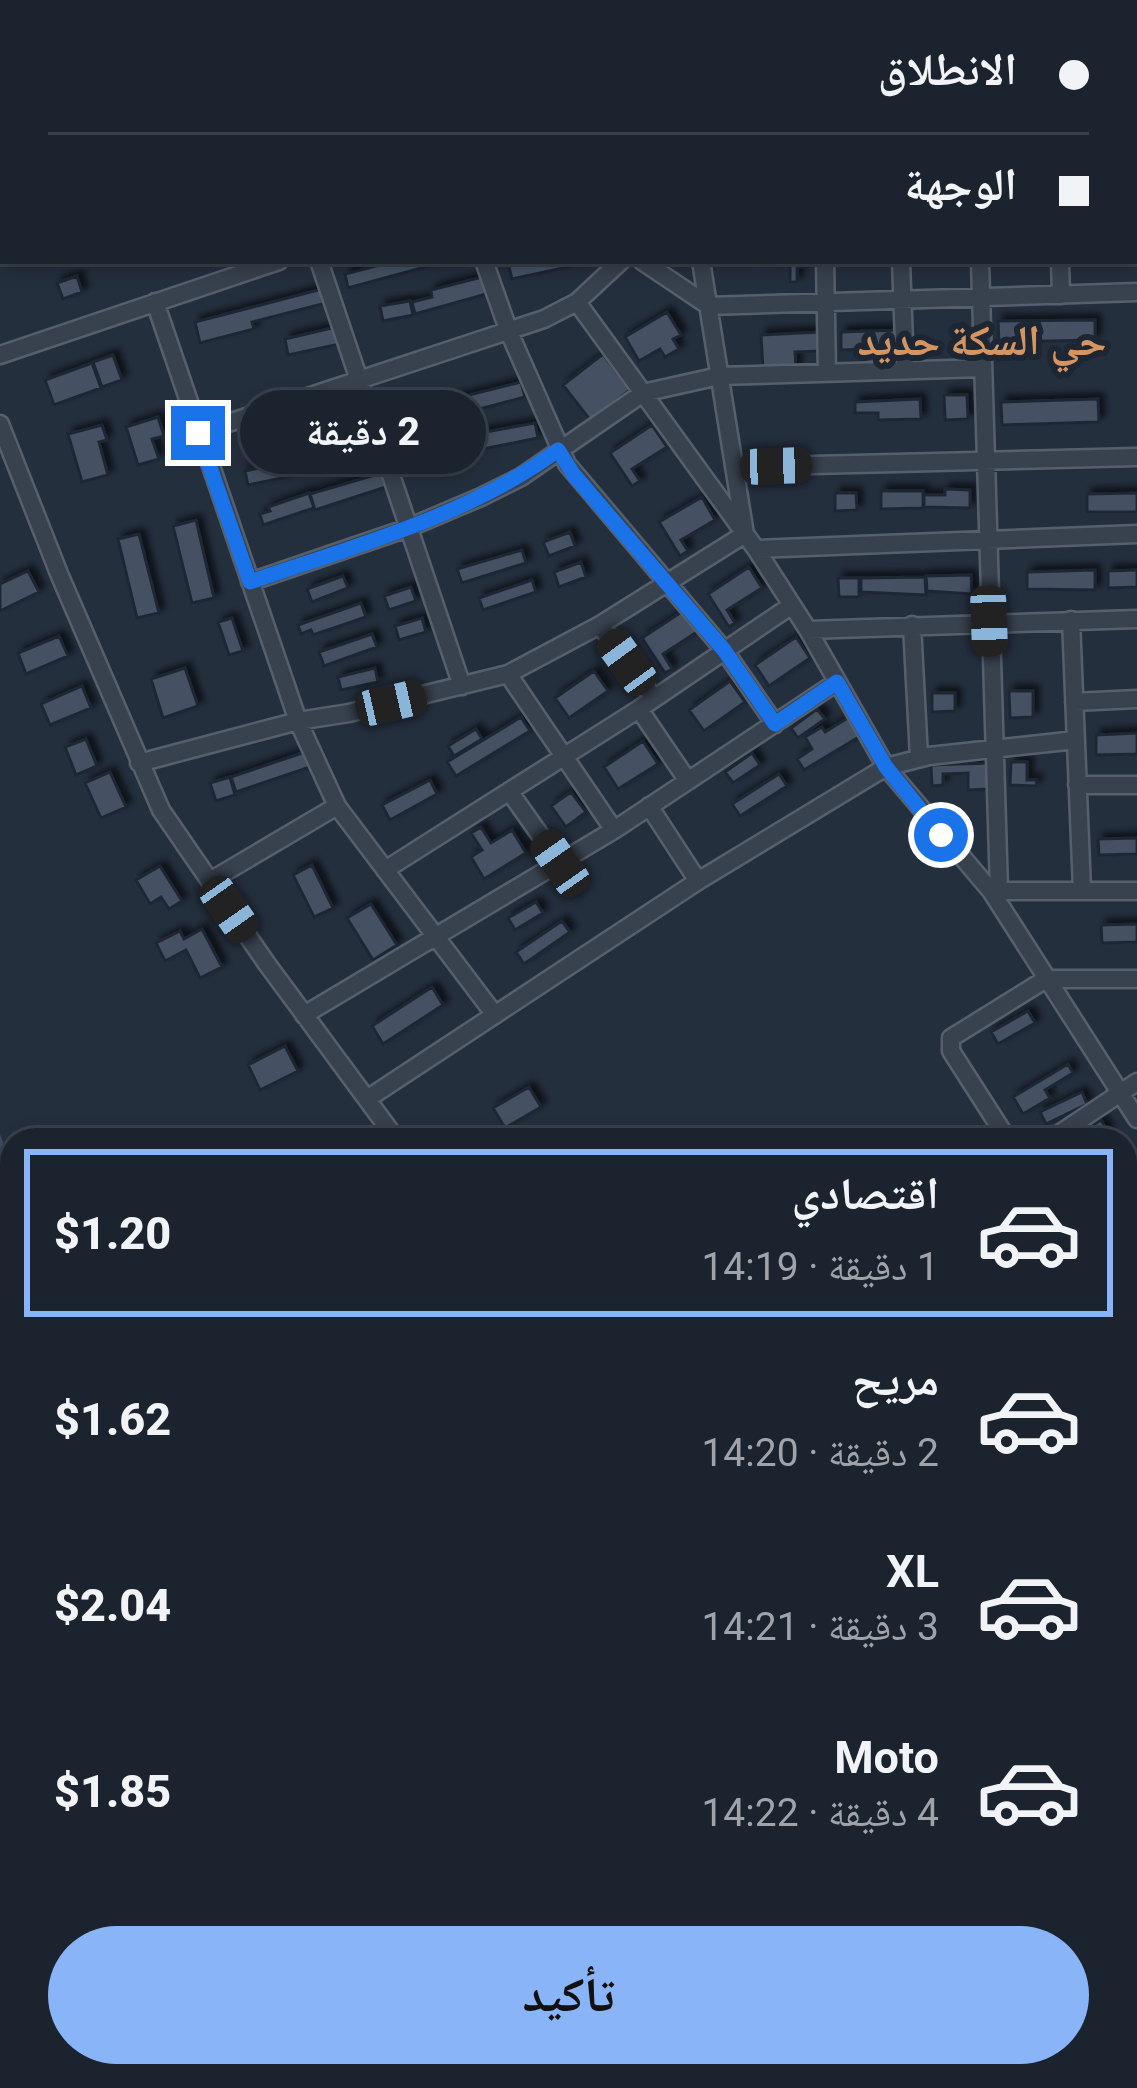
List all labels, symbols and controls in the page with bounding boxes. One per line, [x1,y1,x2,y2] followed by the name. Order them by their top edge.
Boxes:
[878,43,1017,96] text: الانطلاق
[904,158,1017,211] text: الوجهة
[857,316,1107,373] district label: حي السكة حديد
[240,391,486,475] callout: 2 دقيقة
[171,406,225,460] route end
[306,409,420,455] text: 2 دقيقة
[739,447,813,485] car
[970,584,1008,658] car
[591,622,663,702] car
[352,677,430,729] car
[914,808,968,862] route start
[525,823,595,903] car
[194,869,264,949] car
[792,1167,939,1220] text: اقتصادي
[975,1179,1083,1287] icon: car
[54,1207,171,1260] text: $1.20
[701,1244,939,1290] text: 1 دقيقة · 14:19
[852,1353,939,1406] text: مريح
[975,1365,1083,1473] icon: car
[54,1393,171,1446] text: $1.62
[701,1430,939,1476] text: 2 دقيقة · 14:20
[886,1545,939,1598] text: XL
[975,1551,1083,1659] icon: car
[54,1579,171,1632] text: $2.04
[701,1604,939,1650] text: 3 دقيقة · 14:21
[834,1731,939,1784] text: Moto
[975,1737,1083,1845] icon: car
[54,1765,171,1818] text: $1.85
[701,1790,939,1836] text: 4 دقيقة · 14:22
[48,1926,1089,2064] button: تأكيد

